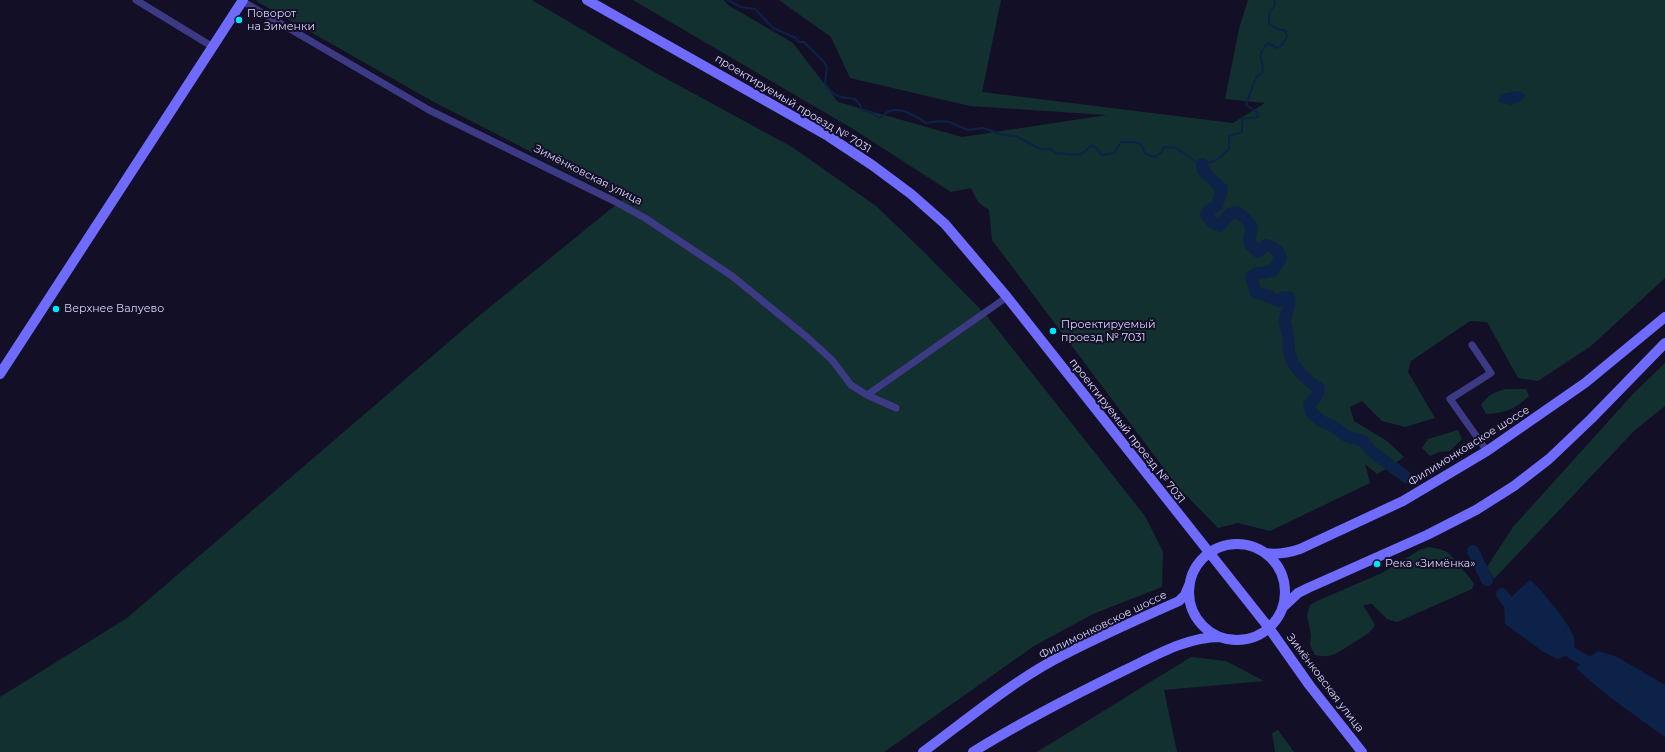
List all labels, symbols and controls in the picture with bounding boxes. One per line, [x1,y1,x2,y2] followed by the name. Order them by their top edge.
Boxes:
[247,7,315,33] place label: Поворот на Зименки
[234,15,244,25] marker: Поворот на Зименки
[712,52,874,156] street label: проектируемый проезд № 7031
[532,142,644,208] street label: Зимёнковская улица
[64,302,164,316] place label: Верхнее Валуево
[51,304,61,314] marker: Верхнее Валуево
[1061,318,1156,344] place label: Проектируемый проезд № 7031
[1048,326,1058,336] marker: Проектируемый проезд № 7031
[1066,356,1188,506] street label: проектируемый проезд № 7031
[1406,403,1532,489] street label: Филимонковское шоссе
[1385,557,1476,571] place label: Река «Зимёнка»
[1372,559,1382,569] marker: Река «Зимёнка»
[1037,588,1169,662] street label: Филимонковское шоссе
[1284,631,1366,735] street label: Зимёнковская улица

